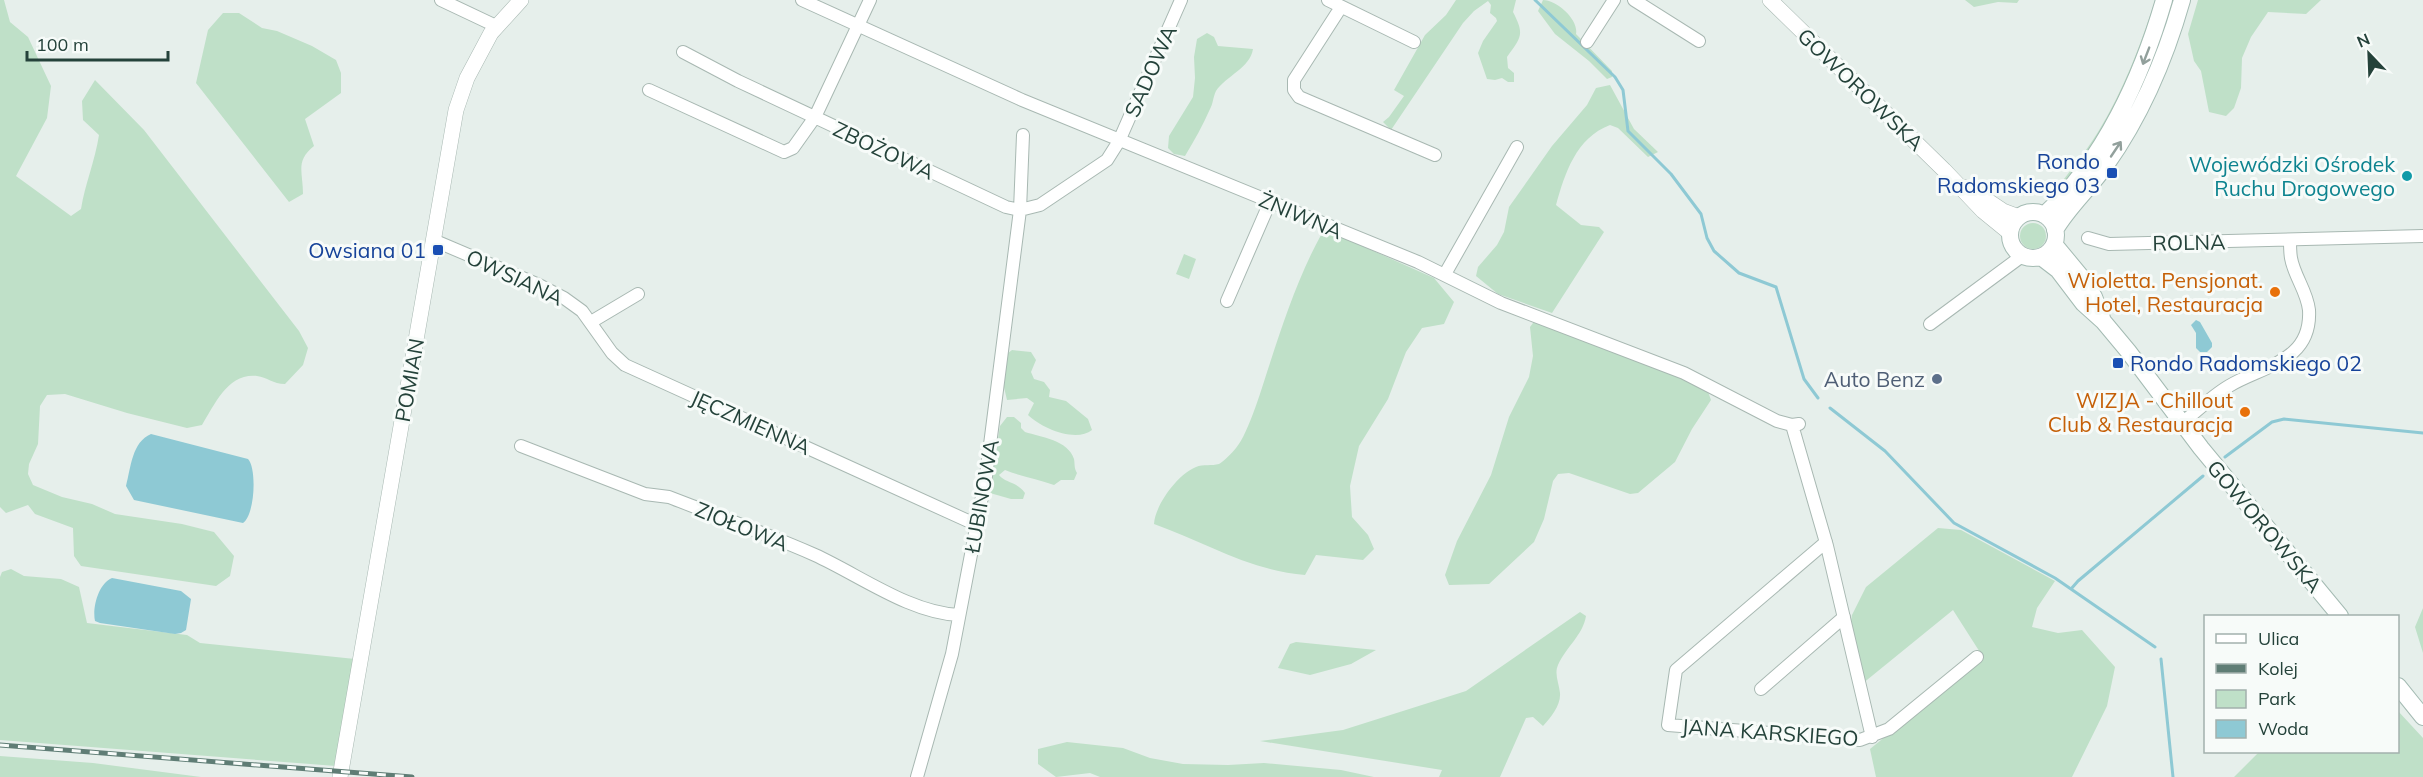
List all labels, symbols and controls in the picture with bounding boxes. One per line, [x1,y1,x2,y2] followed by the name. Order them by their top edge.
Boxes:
[1118,21,1182,121] street label: SADOWA
[1793,22,1930,156] street label: GOWOROWSKA
[27,24,168,62] scale bar
[2339,24,2399,84] north arrow
[2354,29,2373,52] text: N
[36,33,89,56] text: 100 m
[2140,46,2151,65] one-way arrow
[829,115,939,185] street label: ZBOŻOWA
[2110,141,2123,158] one-way arrow
[1937,148,2100,198] place label: Rondo Radomskiego 03
[2189,151,2395,201] place label: Wojewódzki Ośrodek Ruchu Drogowego
[2105,166,2119,180] marker: Rondo Radomskiego 03
[2400,169,2414,183] marker: Wojewódzki Ośrodek Ruchu Drogowego
[1255,186,1347,244] street label: ŻNIWNA
[2152,228,2226,256] street label: ROLNA
[308,237,426,263] place label: Owsiana 01
[431,243,445,257] marker: Owsiana 01
[462,243,568,311] street label: OWSIANA
[2067,267,2263,317] place label: Wioletta. Pensjonat. Hotel, Restauracja
[2268,285,2282,299] marker: Wioletta. Pensjonat. Hotel, Restauracja
[389,336,429,424] street label: POMIAN
[2130,350,2362,376] place label: Rondo Radomskiego 02
[2111,356,2125,370] marker: Rondo Radomskiego 02
[1824,366,1925,392] place label: Auto Benz
[1930,372,1944,386] marker: Auto Benz
[687,384,816,460] street label: JĘCZMIENNA
[2048,387,2233,437] place label: WIZJA - Chillout Club & Restauracja
[2238,405,2252,419] marker: WIZJA - Chillout Club & Restauracja
[958,436,1004,556] street label: ŁUBINOWA
[2202,454,2328,598] street label: GOWOROWSKA
[692,496,793,557] street label: ZIOŁOWA
[2204,615,2399,753] legend
[2258,627,2299,650] text: Ulica
[2258,657,2298,680] text: Kolej
[2258,687,2297,710] text: Park
[1681,713,1859,751] street label: JANA KARSKIEGO
[2258,717,2309,740] text: Woda

